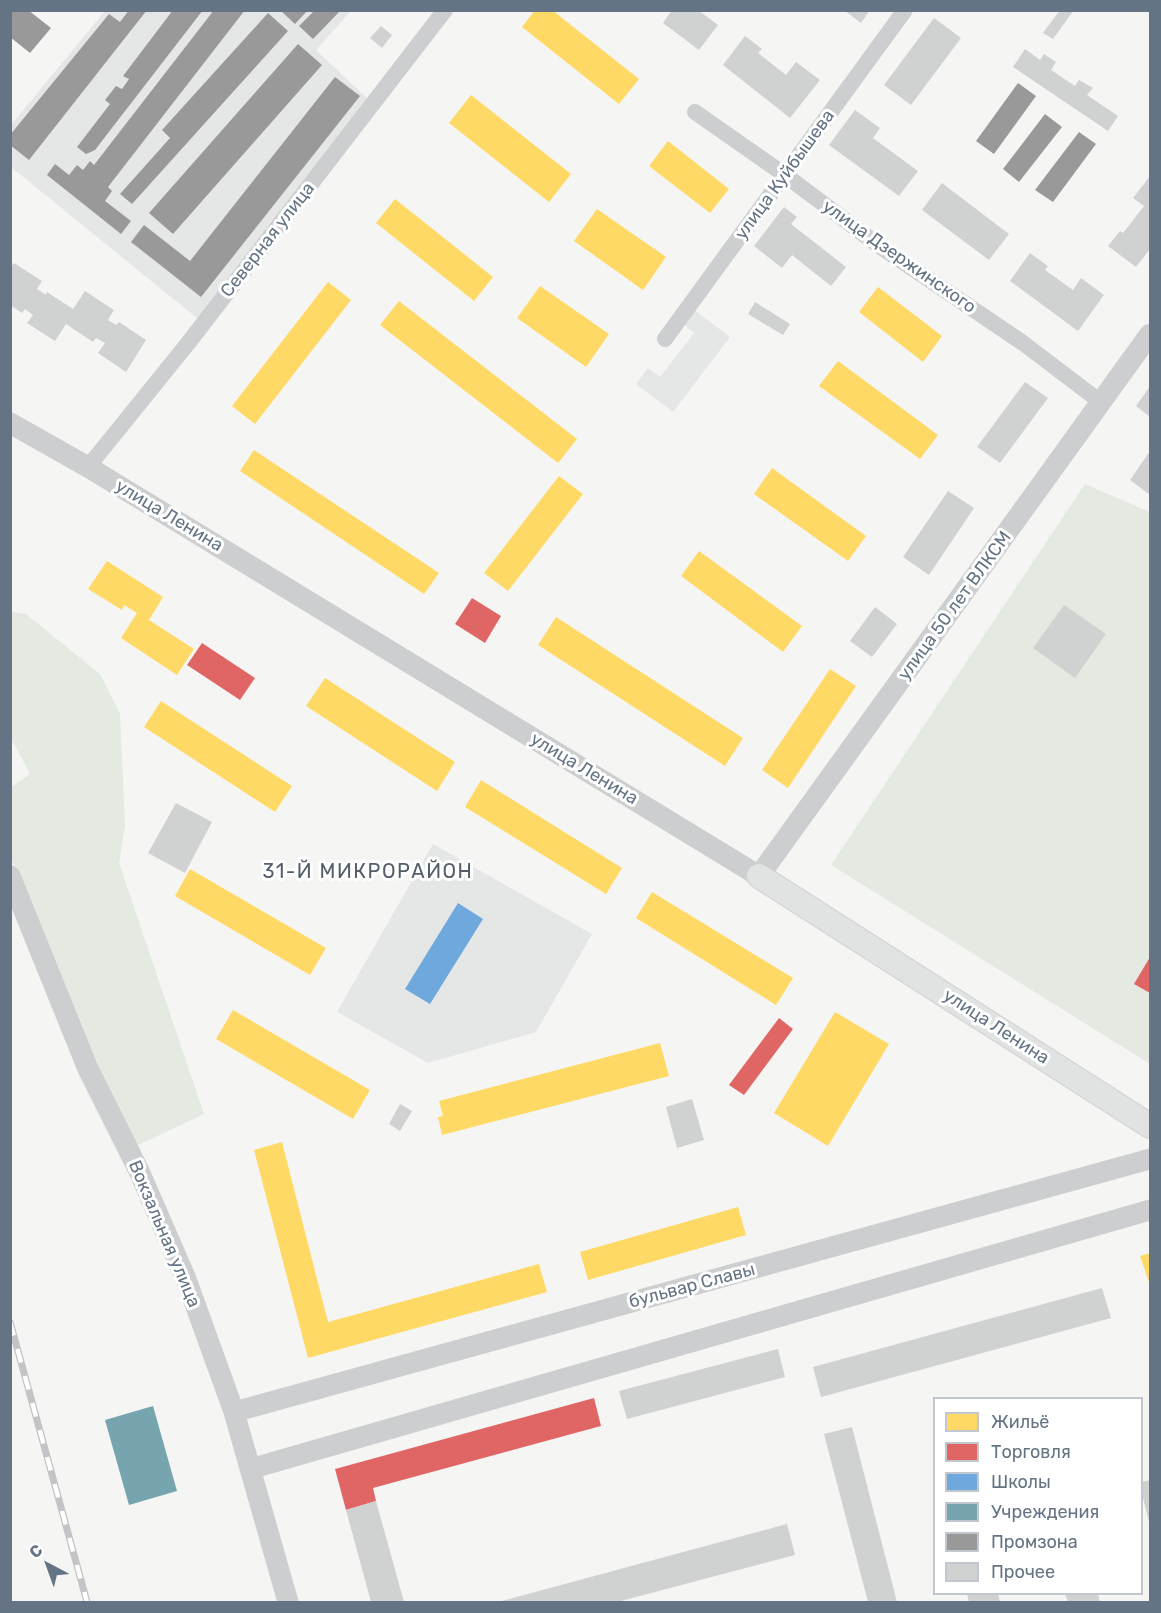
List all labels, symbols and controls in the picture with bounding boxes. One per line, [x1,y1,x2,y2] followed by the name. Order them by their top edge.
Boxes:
[731,106,839,244] street label: улица Куйбышева
[216,178,320,302] street label: Северная улица
[818,196,980,318] street label: улица Дзержинского
[111,475,227,557] street label: улица Ленина
[894,527,1016,685] street label: улица 50 лет ВЛКСМ
[526,728,642,810] street label: улица Ленина
[263,860,473,884] district label: 31-Й МИКРОРАЙОН
[939,985,1053,1069] street label: улица Ленина
[123,1157,205,1311] street label: Вокзальная улица
[627,1259,757,1313] street label: бульвар Славы
[933,1397,1143,1595] legend
[991,1411,1049,1433] text: Жильё
[991,1441,1071,1463] text: Торговля
[991,1471,1051,1493] text: Школы
[991,1501,1099,1523] text: Учреждения
[991,1531,1078,1553] text: Промзона
[18,1535,78,1595] north arrow
[25,1540,46,1562] text: С
[991,1561,1055,1583] text: Прочее

